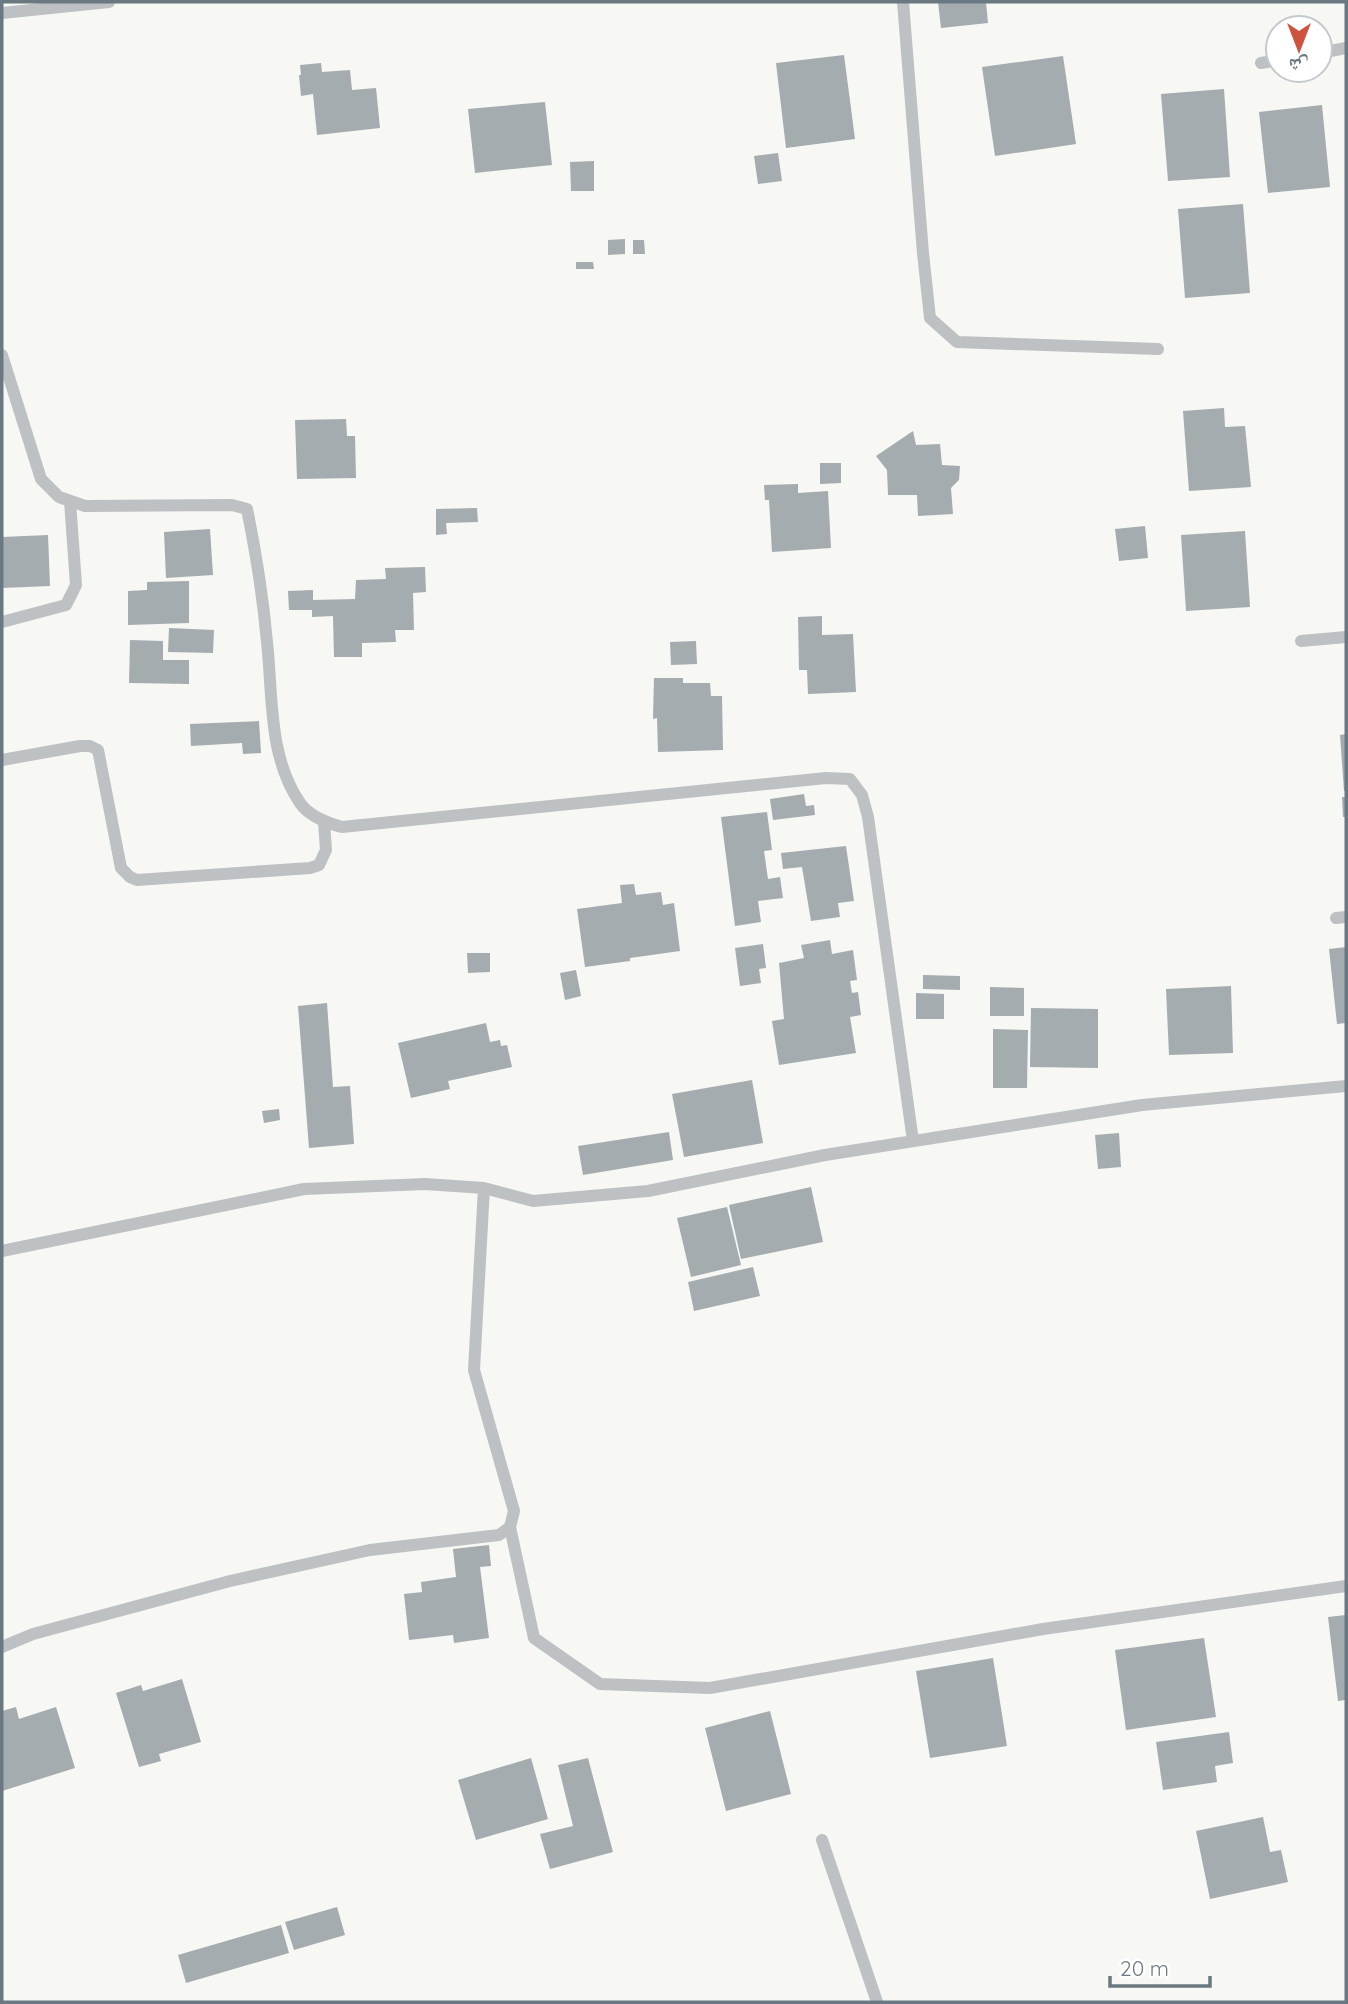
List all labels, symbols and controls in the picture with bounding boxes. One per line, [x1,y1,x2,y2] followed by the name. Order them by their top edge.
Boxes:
[1264,14,1334,84] north arrow
[1289,54,1309,78] text: ش
[1110,1944,1210,1988] scale bar
[1120,1955,1169,1981] text: 20 m

